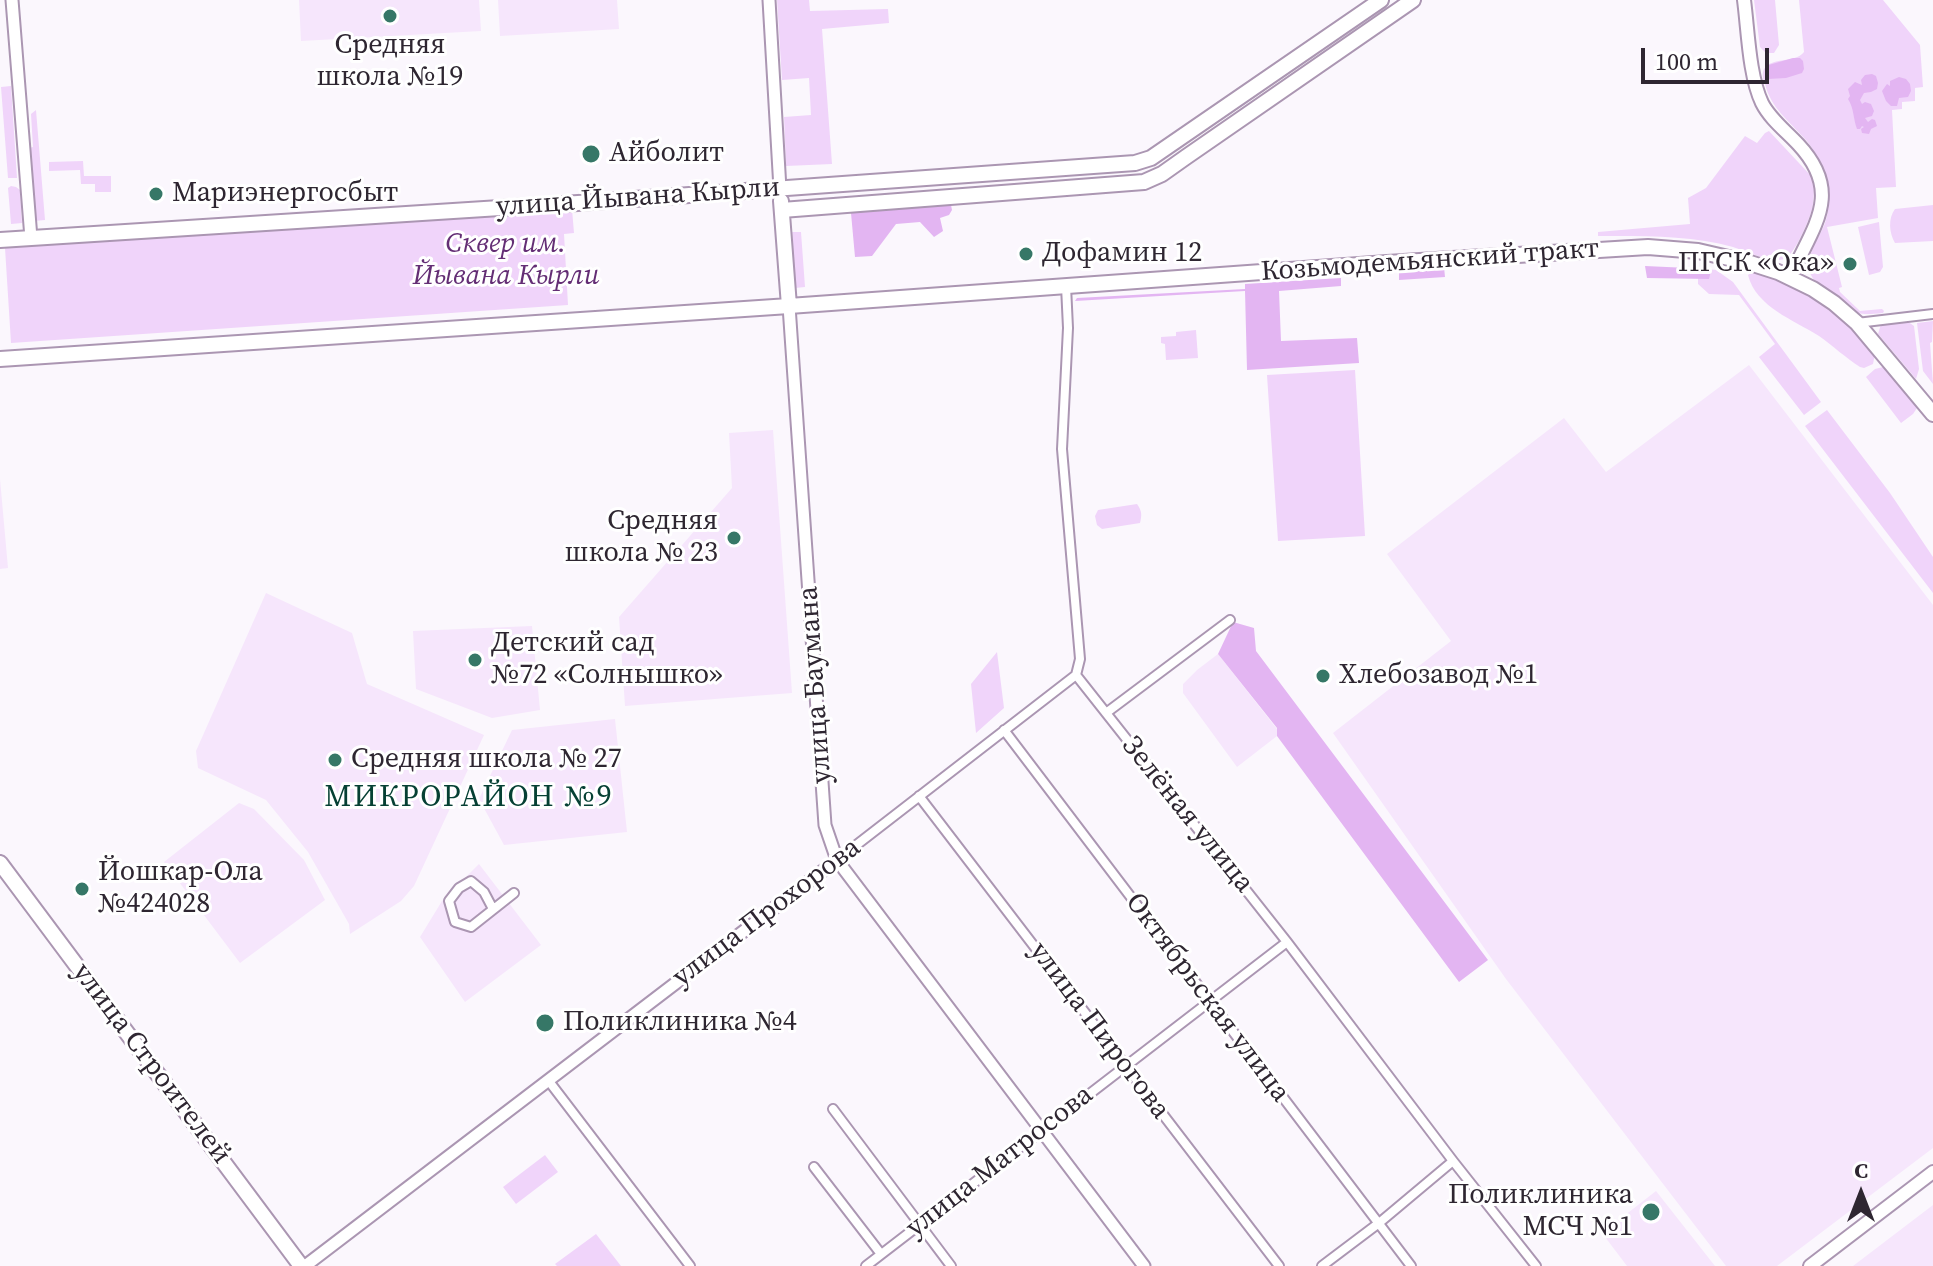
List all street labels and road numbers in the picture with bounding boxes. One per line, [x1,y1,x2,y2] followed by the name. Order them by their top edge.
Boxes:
[495,171,781,225] street label: улица Йывана Кырли
[1260,232,1600,290] street label: Козьмодемьянский тракт
[792,585,840,785] street label: улица Баумана
[1114,730,1260,900] street label: Зелёная улица
[666,831,868,995] street label: улица Прохорова
[1117,887,1297,1109] street label: Октябрьская улица
[1021,936,1177,1126] street label: улица Пирогова
[65,957,237,1171] street label: улица Строителей
[900,1079,1100,1245] street label: улица Матросова

